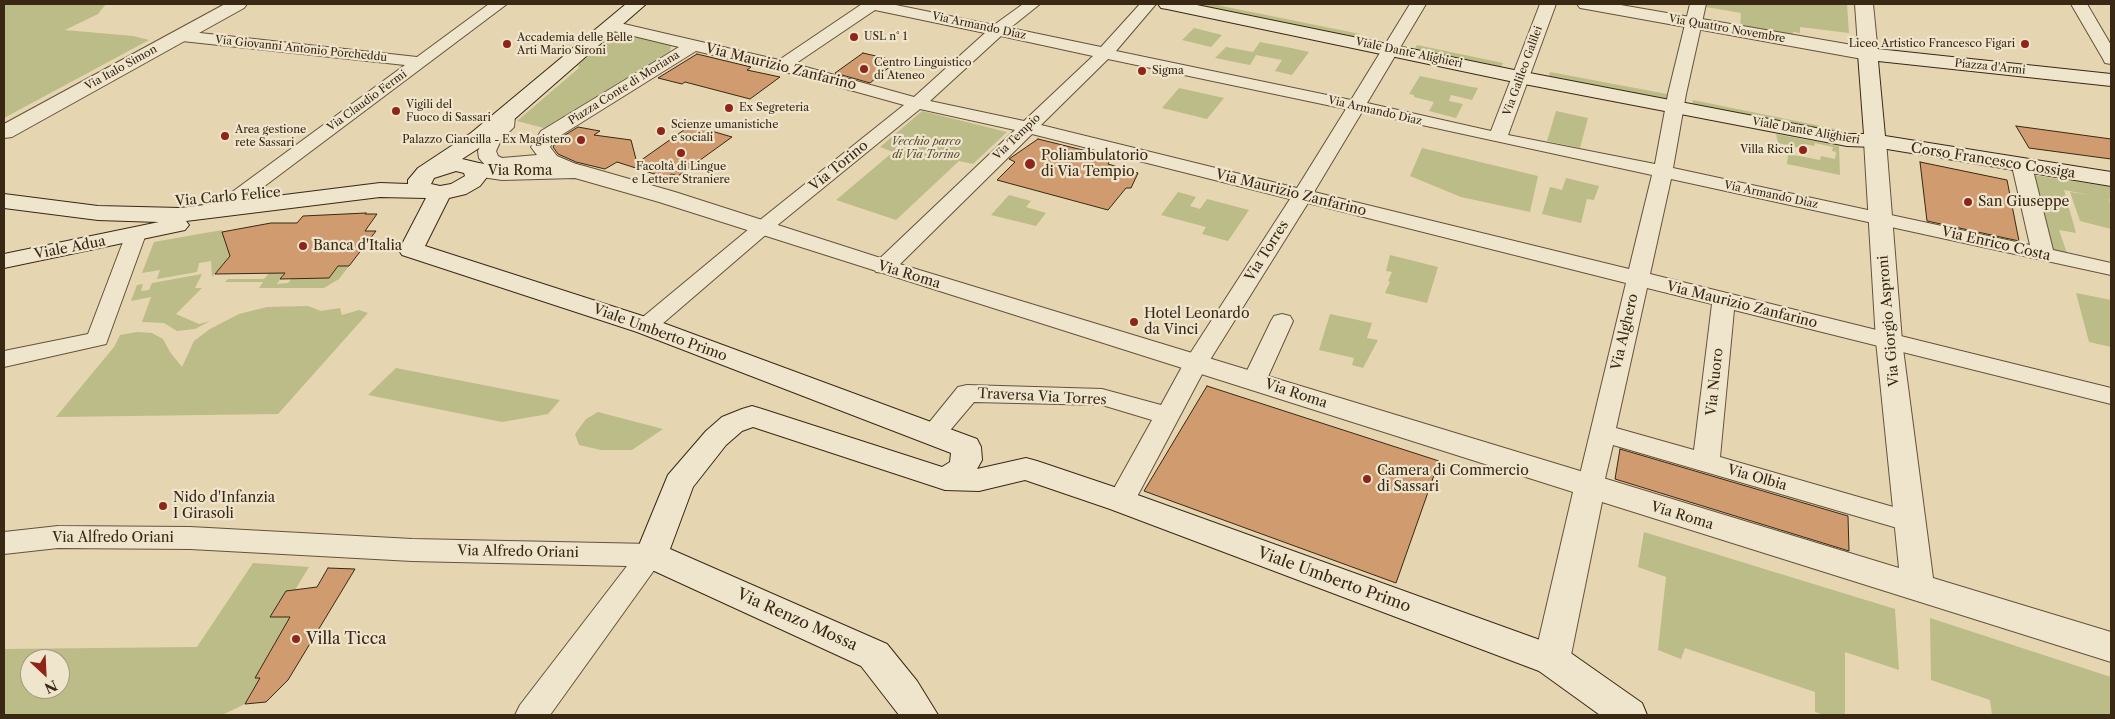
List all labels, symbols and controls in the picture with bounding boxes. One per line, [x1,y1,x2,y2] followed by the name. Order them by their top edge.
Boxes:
[931,10,1027,42] street label: Via Armando Diaz
[1668,12,1786,46] street label: Via Quattro Novembre
[1501,24,1545,118] street label: Via Galileo Galilei
[864,30,907,44] place label: USL n° 1
[517,31,633,57] place label: Accademia delle Belle Arti Mario Sironi
[848,31,860,43] marker: USL n° 1
[214,33,388,65] street label: Via Giovanni Antonio Porcheddu
[1354,35,1464,71] street label: Viale Dante Alighieri
[1849,37,2015,51] place label: Liceo Artistico Francesco Figari
[501,38,513,50] marker: Accademia delle Belle Arti Mario Sironi
[2019,38,2031,50] marker: Liceo Artistico Francesco Figari
[704,40,858,94] street label: Via Maurizio Zanfarino
[83,43,159,93] street label: Via Italo Simon
[566,48,682,128] street label: Piazza Conte di Moriana
[874,56,971,82] place label: Centro Linguistico di Ateneo
[1954,57,2026,77] street label: Piazza d'Armi
[858,63,870,75] marker: Centro Linguistico di Ateneo
[1152,64,1184,78] place label: Sigma
[1136,65,1148,77] marker: Sigma
[325,68,409,134] street label: Via Claudio Fermi
[1327,94,1423,128] street label: Via Armando Diaz
[406,98,491,124] place label: Vigili del Fuoco di Sassari
[739,101,809,115] place label: Ex Segreteria
[723,102,735,114] marker: Ex Segreteria
[390,105,402,117] marker: Vigili del Fuoco di Sassari
[991,111,1043,163] street label: Via Tempio
[1751,115,1861,147] street label: Viale Dante Alighieri
[671,118,778,144] place label: Scienze umanistiche e sociali
[235,123,306,149] place label: Area gestione rete Sassari
[655,125,667,137] marker: Scienze umanistiche e sociali
[219,130,231,142] marker: Area gestione rete Sassari
[402,133,571,147] place label: Palazzo Ciancilla - Ex Magistero
[575,134,587,146] marker: Palazzo Ciancilla - Ex Magistero
[891,135,961,161] park label: Vecchio parco di Via Torino
[806,137,872,195] street label: Via Torino
[1910,140,2076,182] street label: Corso Francesco Cossiga
[1740,143,1793,157] place label: Villa Ricci
[1797,144,1809,156] marker: Villa Ricci
[675,147,687,159] marker: Facoltà di Lingue e Lettere Straniere
[1041,148,1148,180] place label: Poliambulatorio di Via Tempio
[1023,157,1037,171] marker: Poliambulatorio di Via Tempio
[632,160,730,186] place label: Facoltà di Lingue e Lettere Straniere
[488,163,552,179] street label: Via Roma
[1214,166,1368,220] street label: Via Maurizio Zanfarino
[1723,179,1819,211] street label: Via Armando Diaz
[174,184,282,210] street label: Via Carlo Felice
[1978,194,2069,210] place label: San Giuseppe
[1962,196,1974,208] marker: San Giuseppe
[1242,217,1292,285] street label: Via Torres
[1940,223,2052,265] street label: Via Enrico Costa
[33,233,107,263] street label: Viale Adua
[313,238,402,254] place label: Banca d'Italia
[297,240,309,252] marker: Banca d'Italia
[1875,255,1903,387] street label: Via Giorgio Asproni
[876,258,942,292] street label: Via Roma
[1665,278,1819,332] street label: Via Maurizio Zanfarino
[1608,292,1642,372] street label: Via Alghero
[591,301,729,365] street label: Viale Umberto Primo
[1144,306,1249,338] place label: Hotel Leonardo da Vinci
[1128,316,1140,328] marker: Hotel Leonardo da Vinci
[1703,347,1727,417] street label: Via Nuoro
[1263,376,1329,412] street label: Via Roma
[977,385,1107,409] street label: Traversa Via Torres
[1725,461,1789,495] street label: Via Olbia
[1377,463,1529,496] place label: Camera di Commercio di Sassari
[1361,473,1373,485] marker: Camera di Commercio di Sassari
[173,490,275,522] place label: Nido d'Infanzia I Girasoli
[1649,499,1715,533] street label: Via Roma
[157,500,169,512] marker: Nido d'Infanzia I Girasoli
[52,530,174,546] street label: Via Alfredo Oriani
[457,543,579,561] street label: Via Alfredo Oriani
[1255,543,1413,617] street label: Viale Umberto Primo
[734,585,860,655] street label: Via Renzo Mossa
[306,629,386,649] place label: Villa Ticca
[290,633,302,645] marker: Villa Ticca
[20,649,70,699] north arrow
[42,676,60,697] text: N

